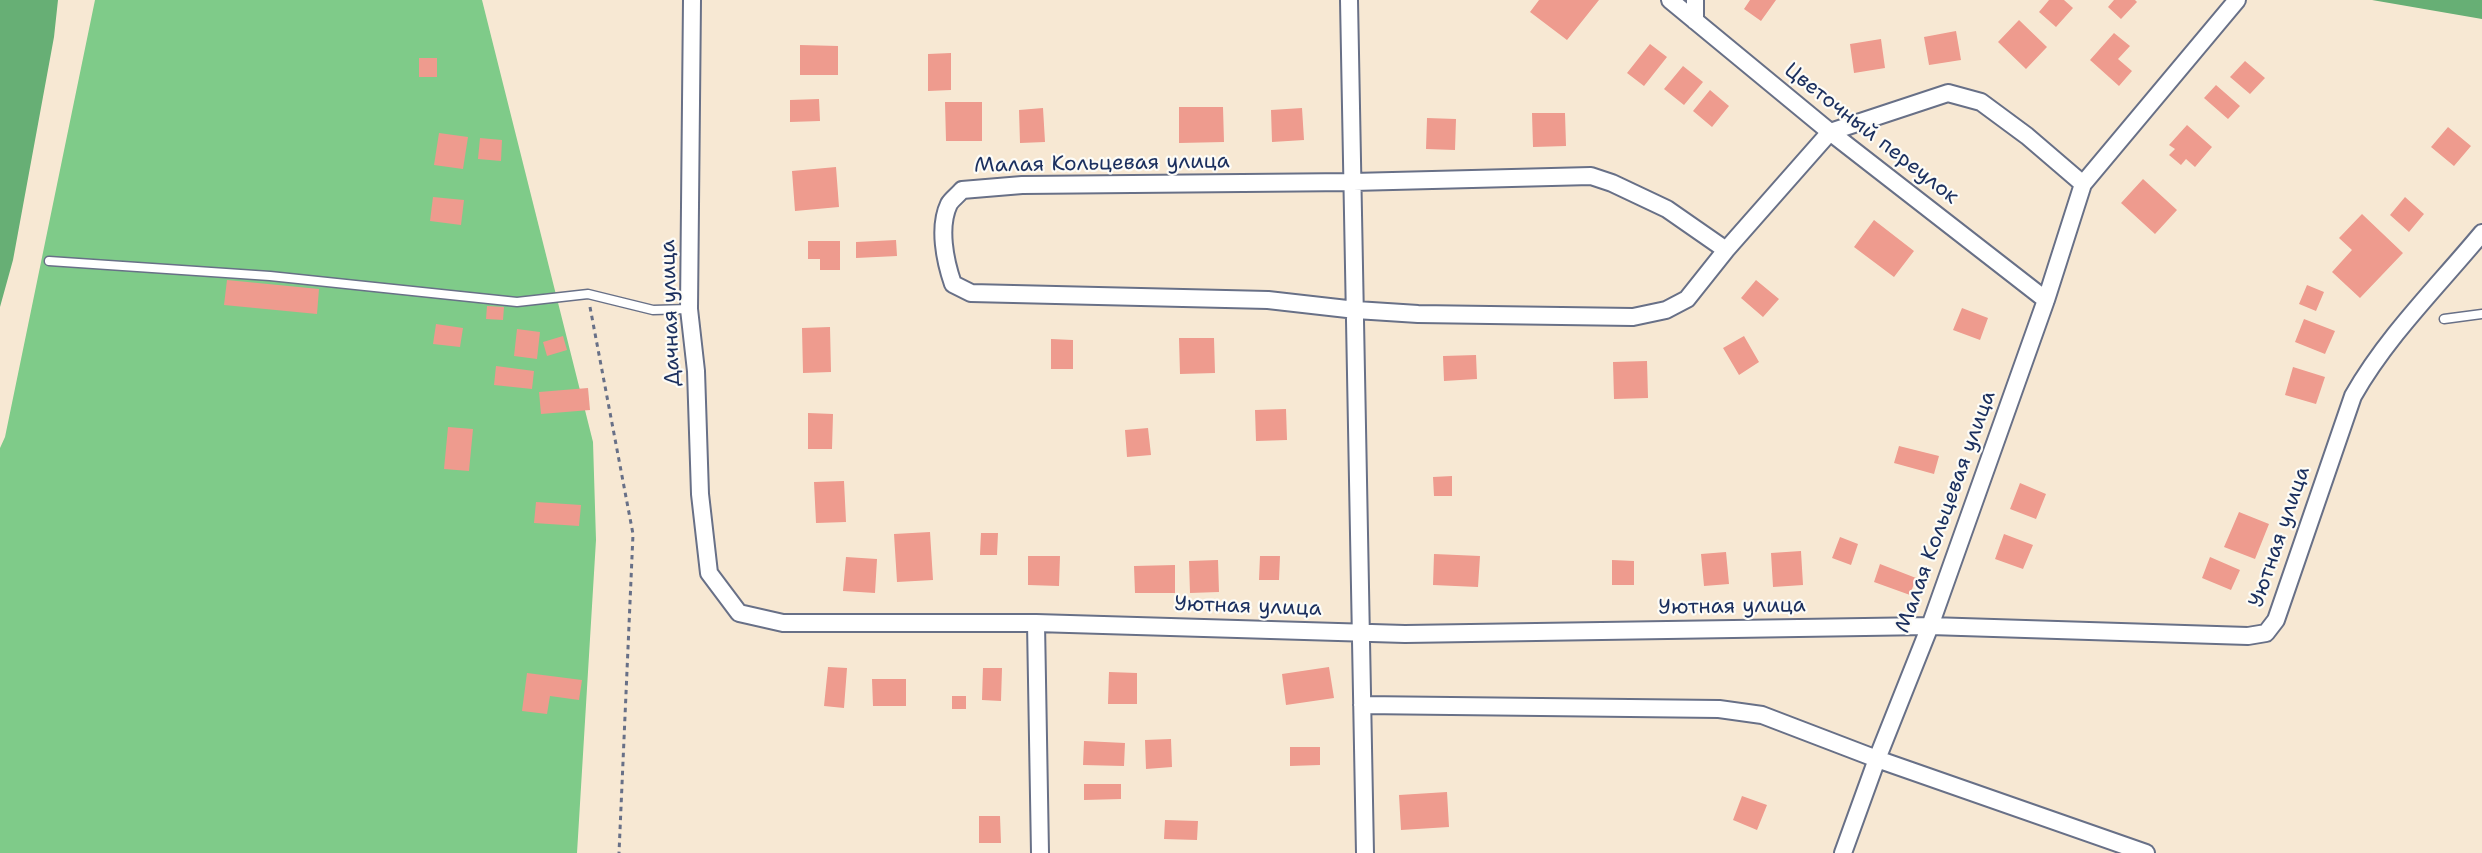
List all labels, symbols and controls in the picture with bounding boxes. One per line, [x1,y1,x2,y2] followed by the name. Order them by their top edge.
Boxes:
[1779,58,1963,210] street label: Цветочный переулок
[974,149,1230,179] street label: Малая Кольцевая улица
[656,239,686,387] street label: Дачная улица
[1890,388,2002,636] street label: Малая Кольцевая улица
[2244,463,2316,611] street label: Уютная улица
[1174,592,1322,622] street label: Уютная улица
[1658,593,1806,621] street label: Уютная улица

